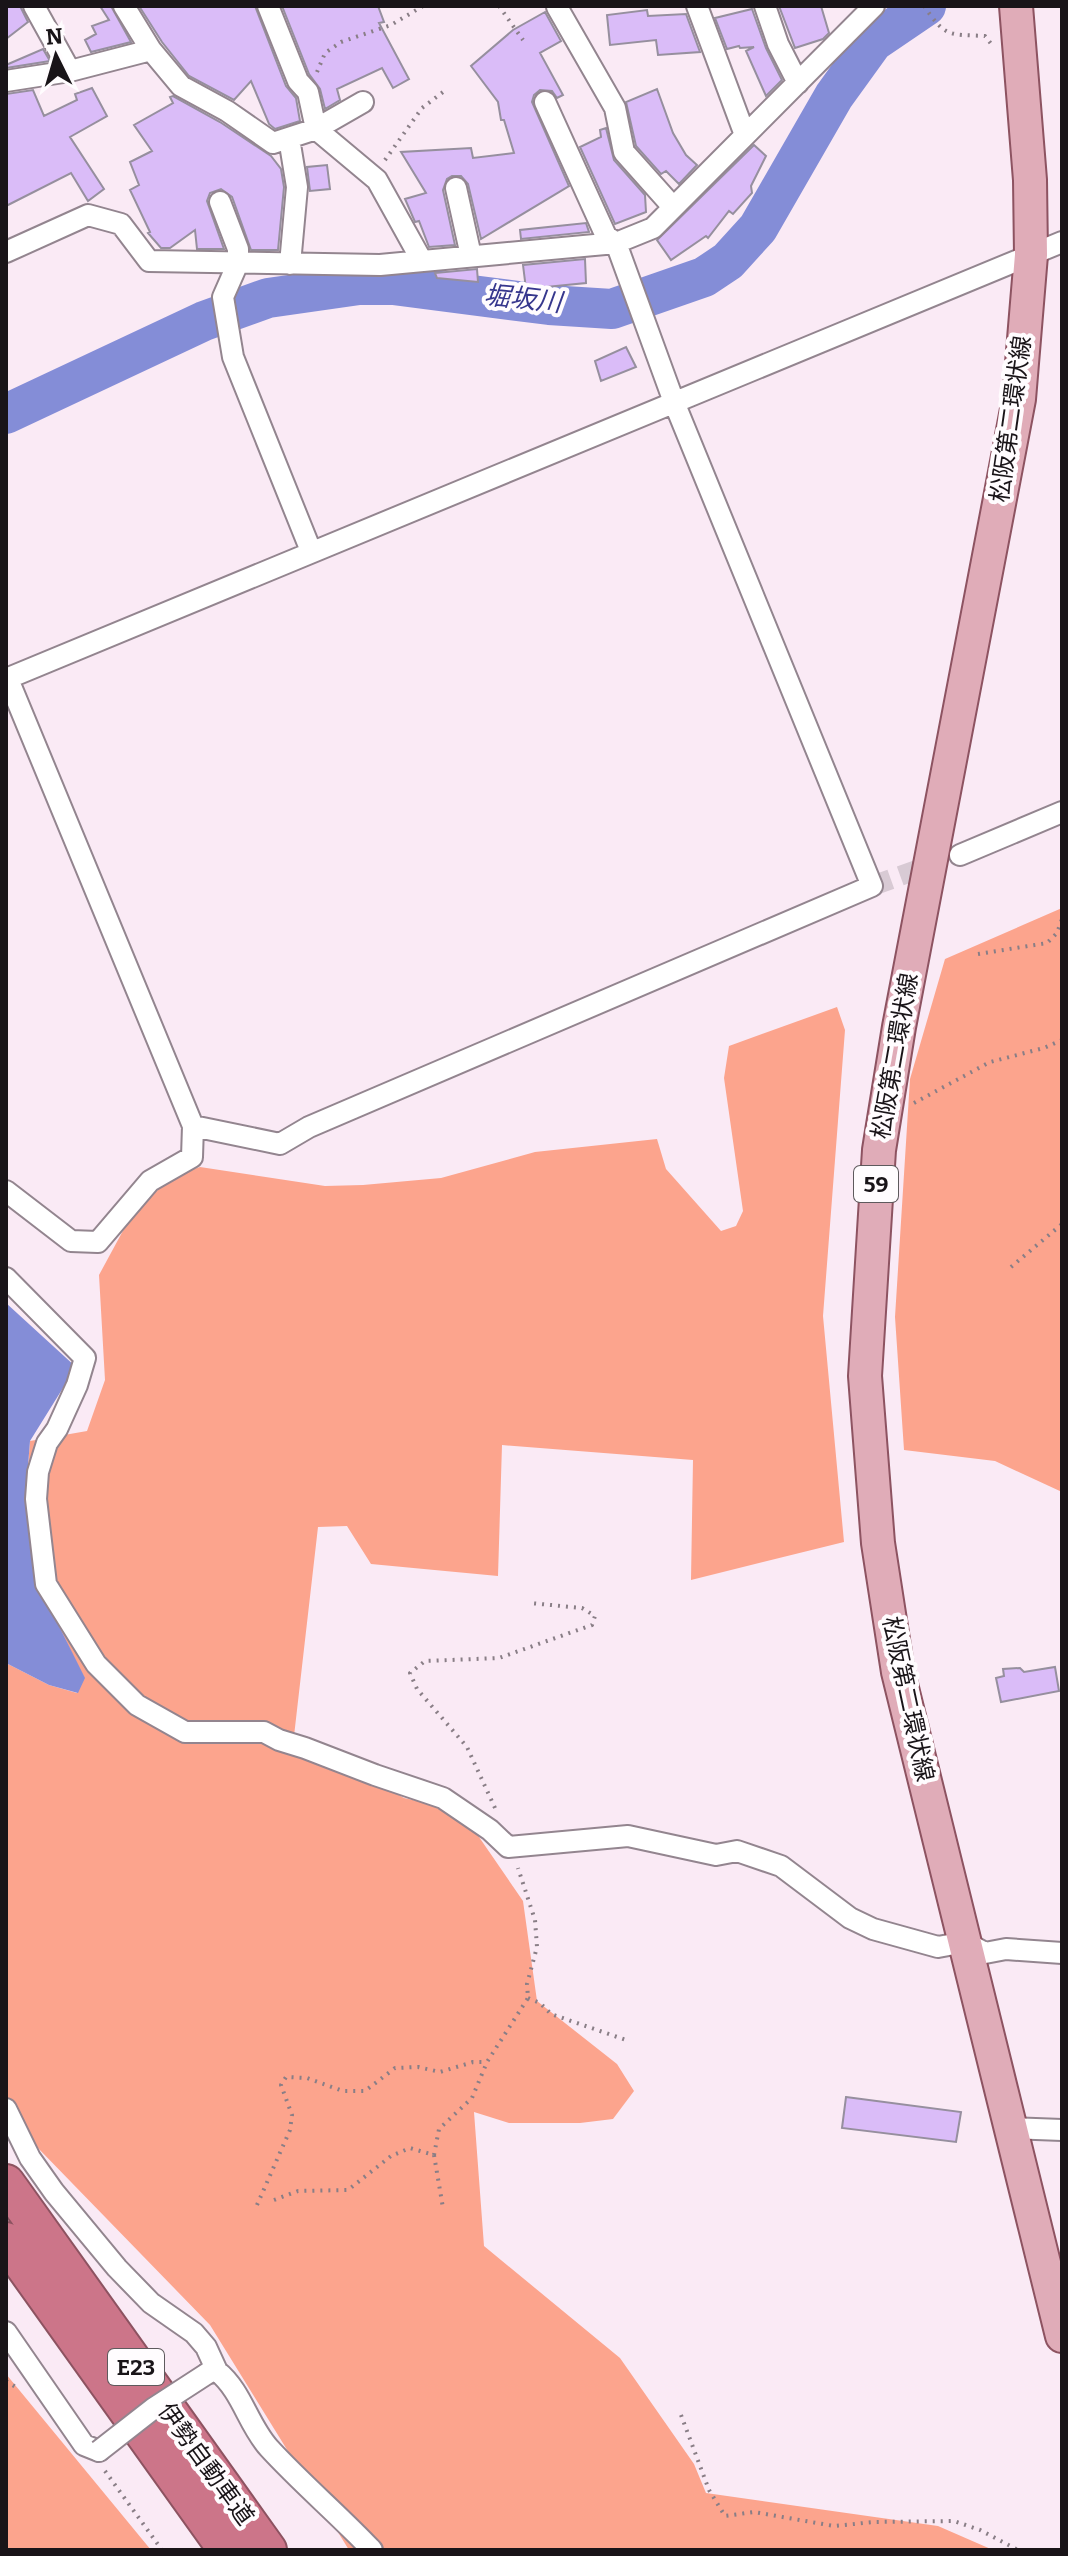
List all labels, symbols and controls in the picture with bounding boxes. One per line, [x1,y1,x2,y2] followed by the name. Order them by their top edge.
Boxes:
[16,16,96,96] north arrow
[45,22,64,51] text: N
[483,280,566,319] water label: 堀坂川
[985,334,1037,504] street label: 松阪第二環状線
[867,971,923,1141] street label: 松阪第二環状線
[854,1166,898,1202] road number: 59
[877,1614,939,1784] street label: 松阪第二環状線
[108,2349,164,2385] road number: E23
[152,2398,260,2530] street label: 伊勢自動車道

